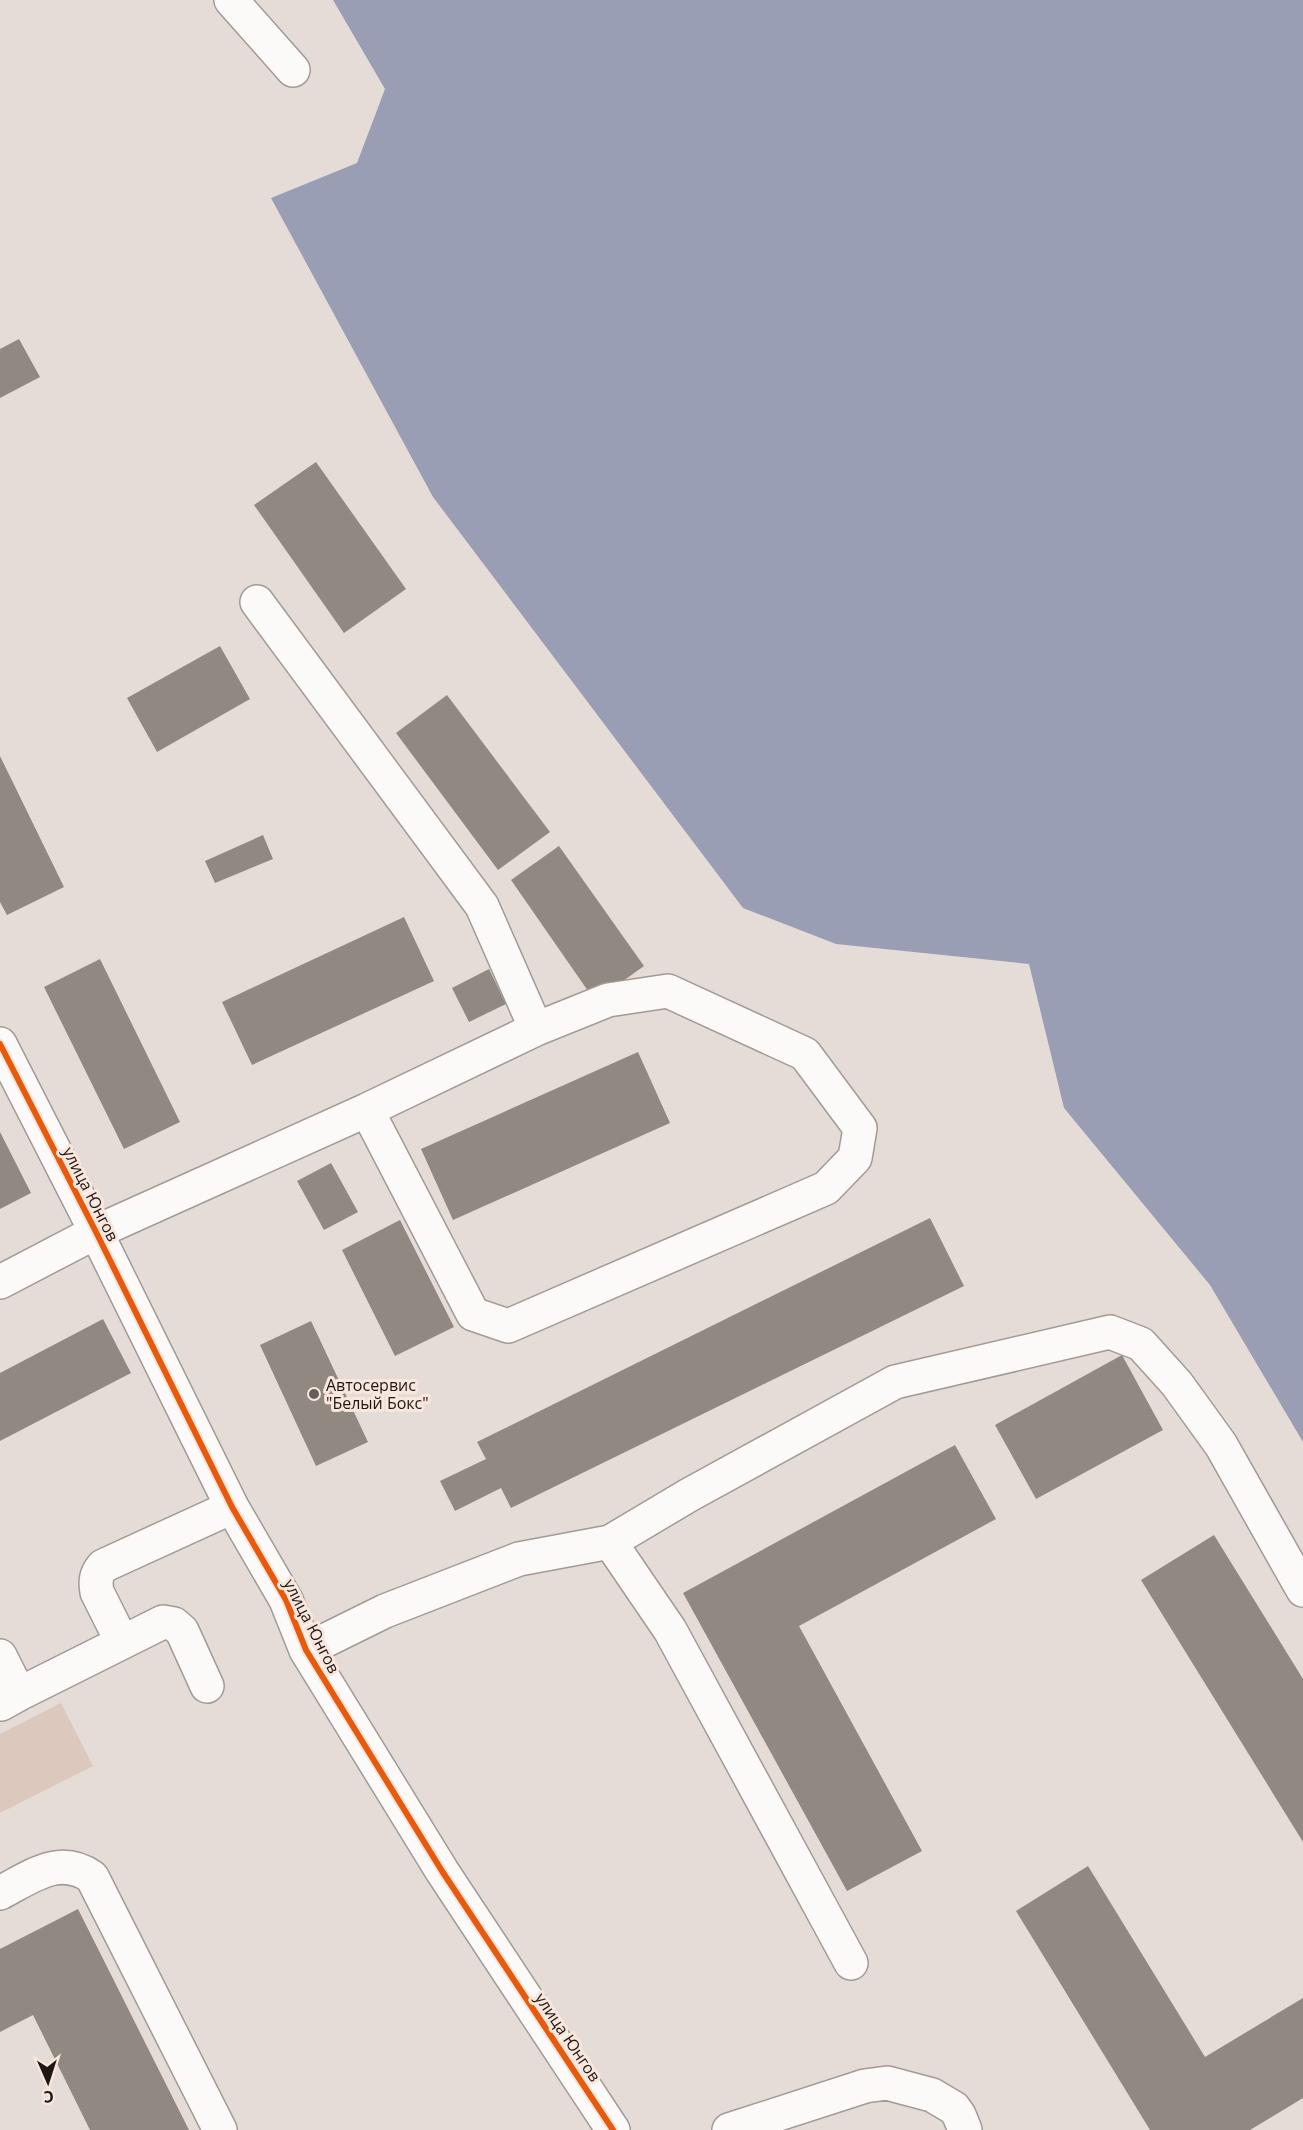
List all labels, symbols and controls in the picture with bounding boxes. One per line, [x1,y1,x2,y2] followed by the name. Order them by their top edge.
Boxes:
[58,1143,124,1245] street label: улица Юнгов
[326,1374,429,1414] place label: Автосервис "Белый Бокс"
[307,1387,321,1401] marker: Автосервис "Белый Бокс"
[279,1575,345,1677] street label: улица Юнгов
[530,1988,606,2086] street label: улица Юнгов
[18,2052,78,2112] north arrow
[43,2086,54,2108] text: С

